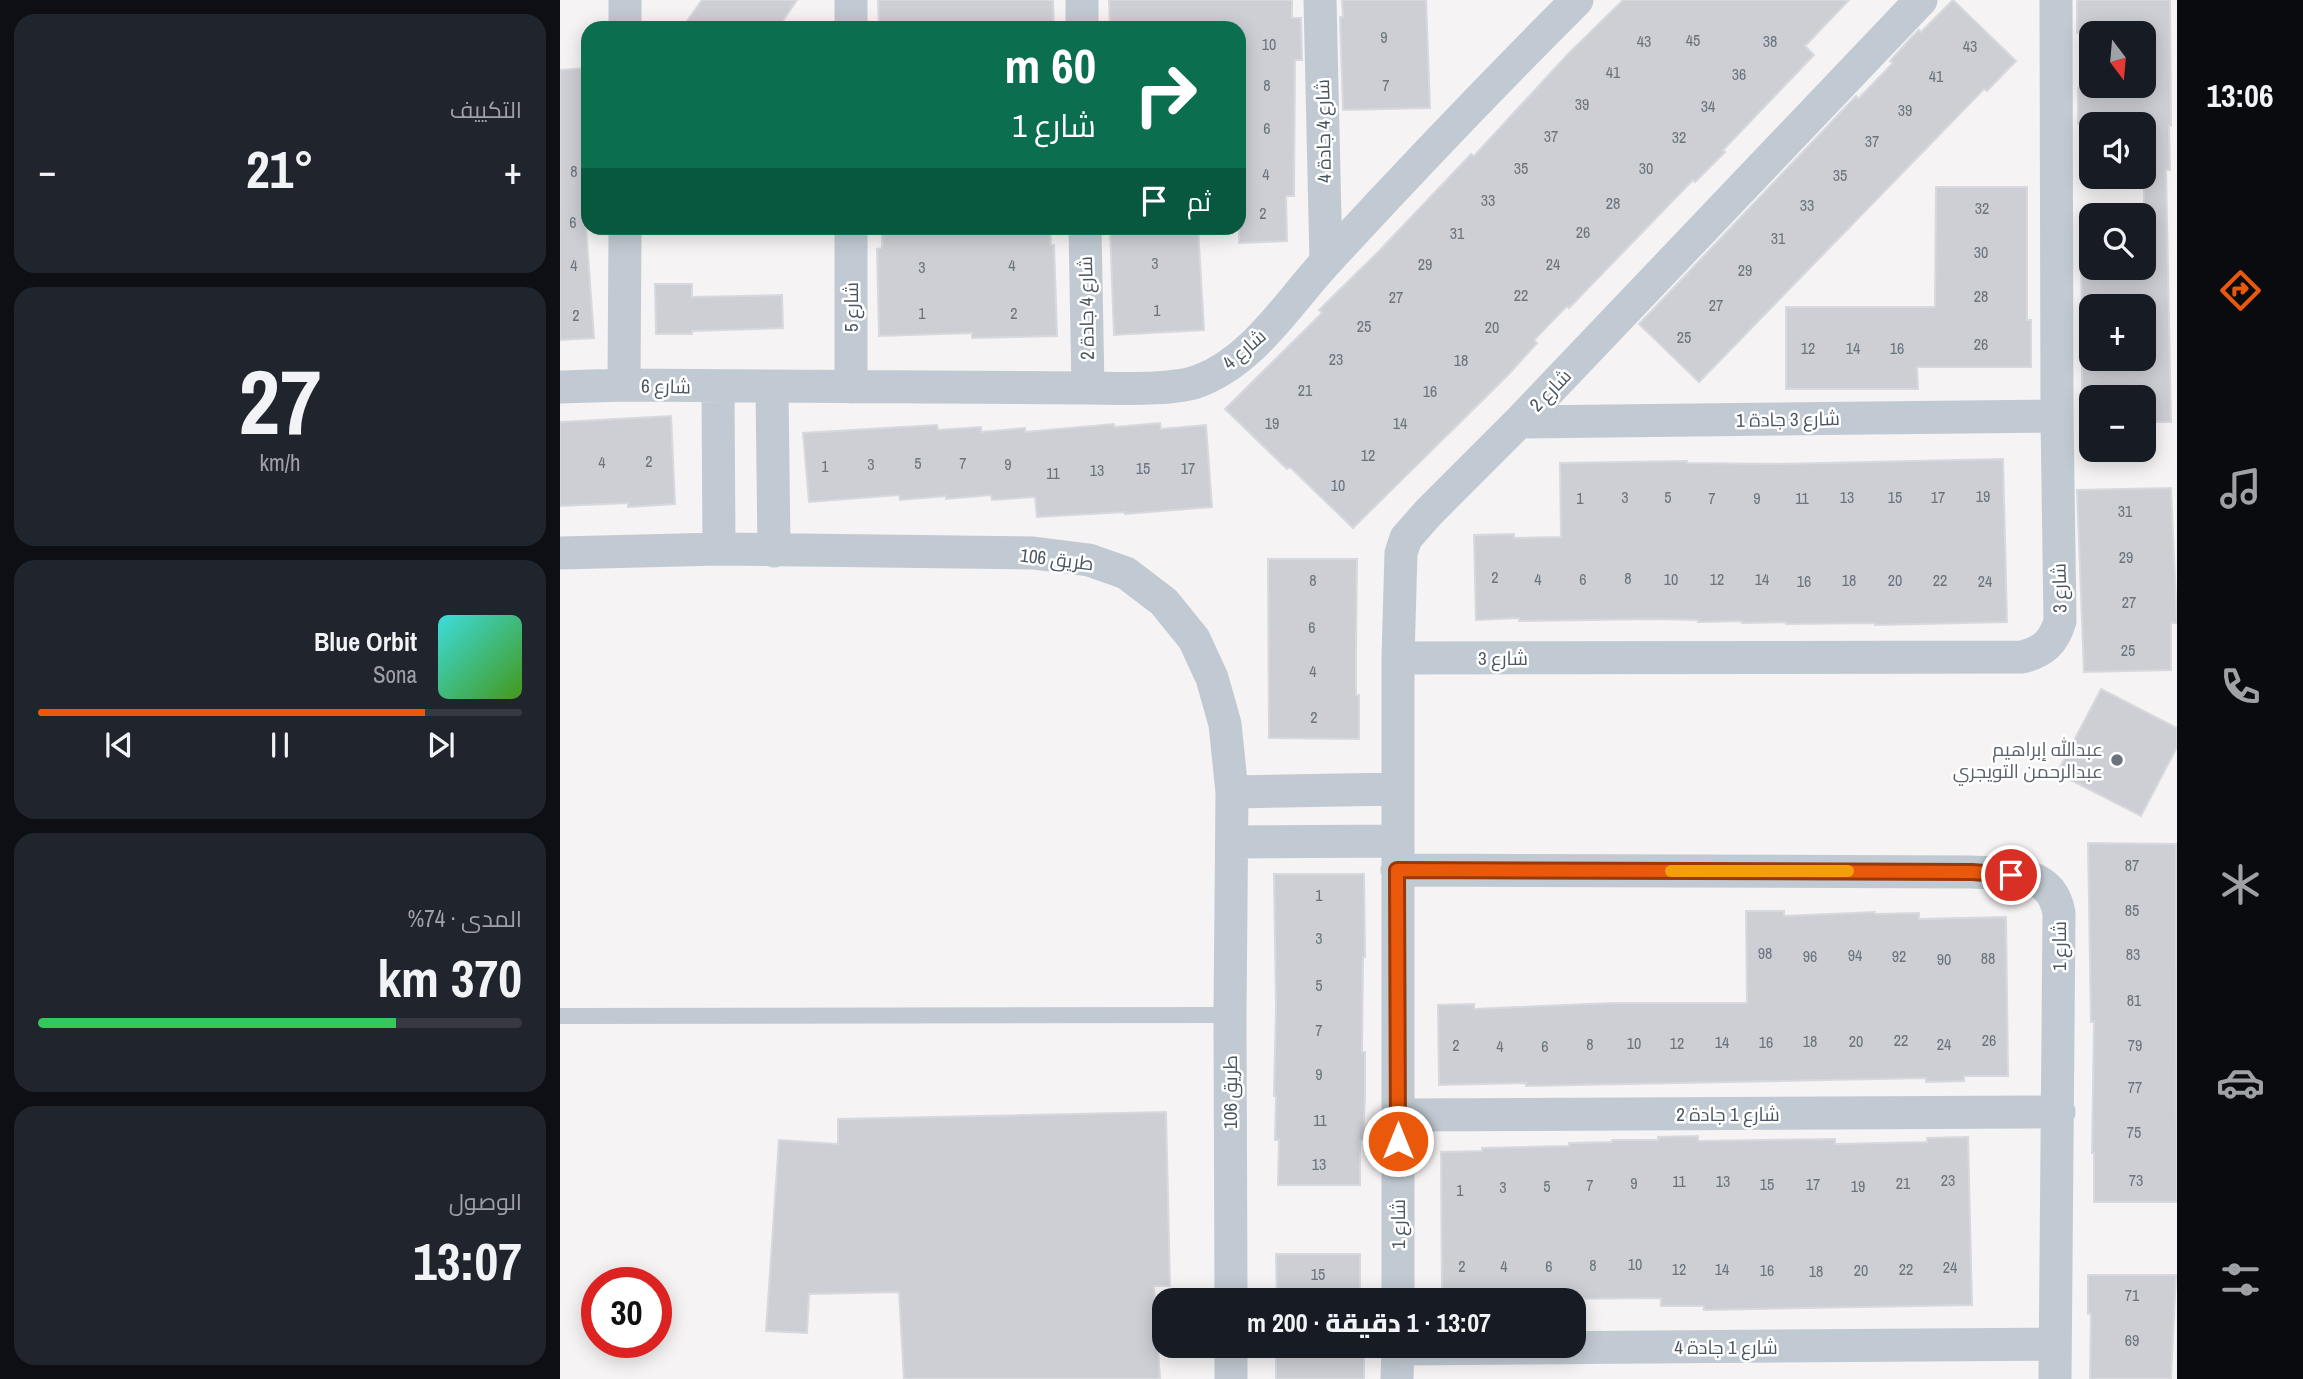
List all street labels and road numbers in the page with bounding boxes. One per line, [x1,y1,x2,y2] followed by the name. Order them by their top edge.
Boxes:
[1309,79,1338,183] street label: شارع 4 جادة 4
[1072,256,1101,360] street label: شارع 4 جادة 2
[838,282,865,332] street label: شارع 5
[1217,323,1272,376] street label: شارع 4
[1523,363,1577,418] street label: شارع 2
[641,373,691,400] street label: شارع 6
[1736,405,1840,434] street label: شارع 3 جادة 1
[1019,542,1095,576] street label: طريق 106
[2046,563,2073,613] street label: شارع 3
[1478,645,1528,672] street label: شارع 3
[2046,921,2073,971] street label: شارع 1
[1217,1055,1243,1129] street label: طريق 106
[1676,1101,1780,1128] street label: شارع 1 جادة 2
[1385,1199,1412,1249] street label: شارع 1
[1674,1334,1778,1361] street label: شارع 1 جادة 4

